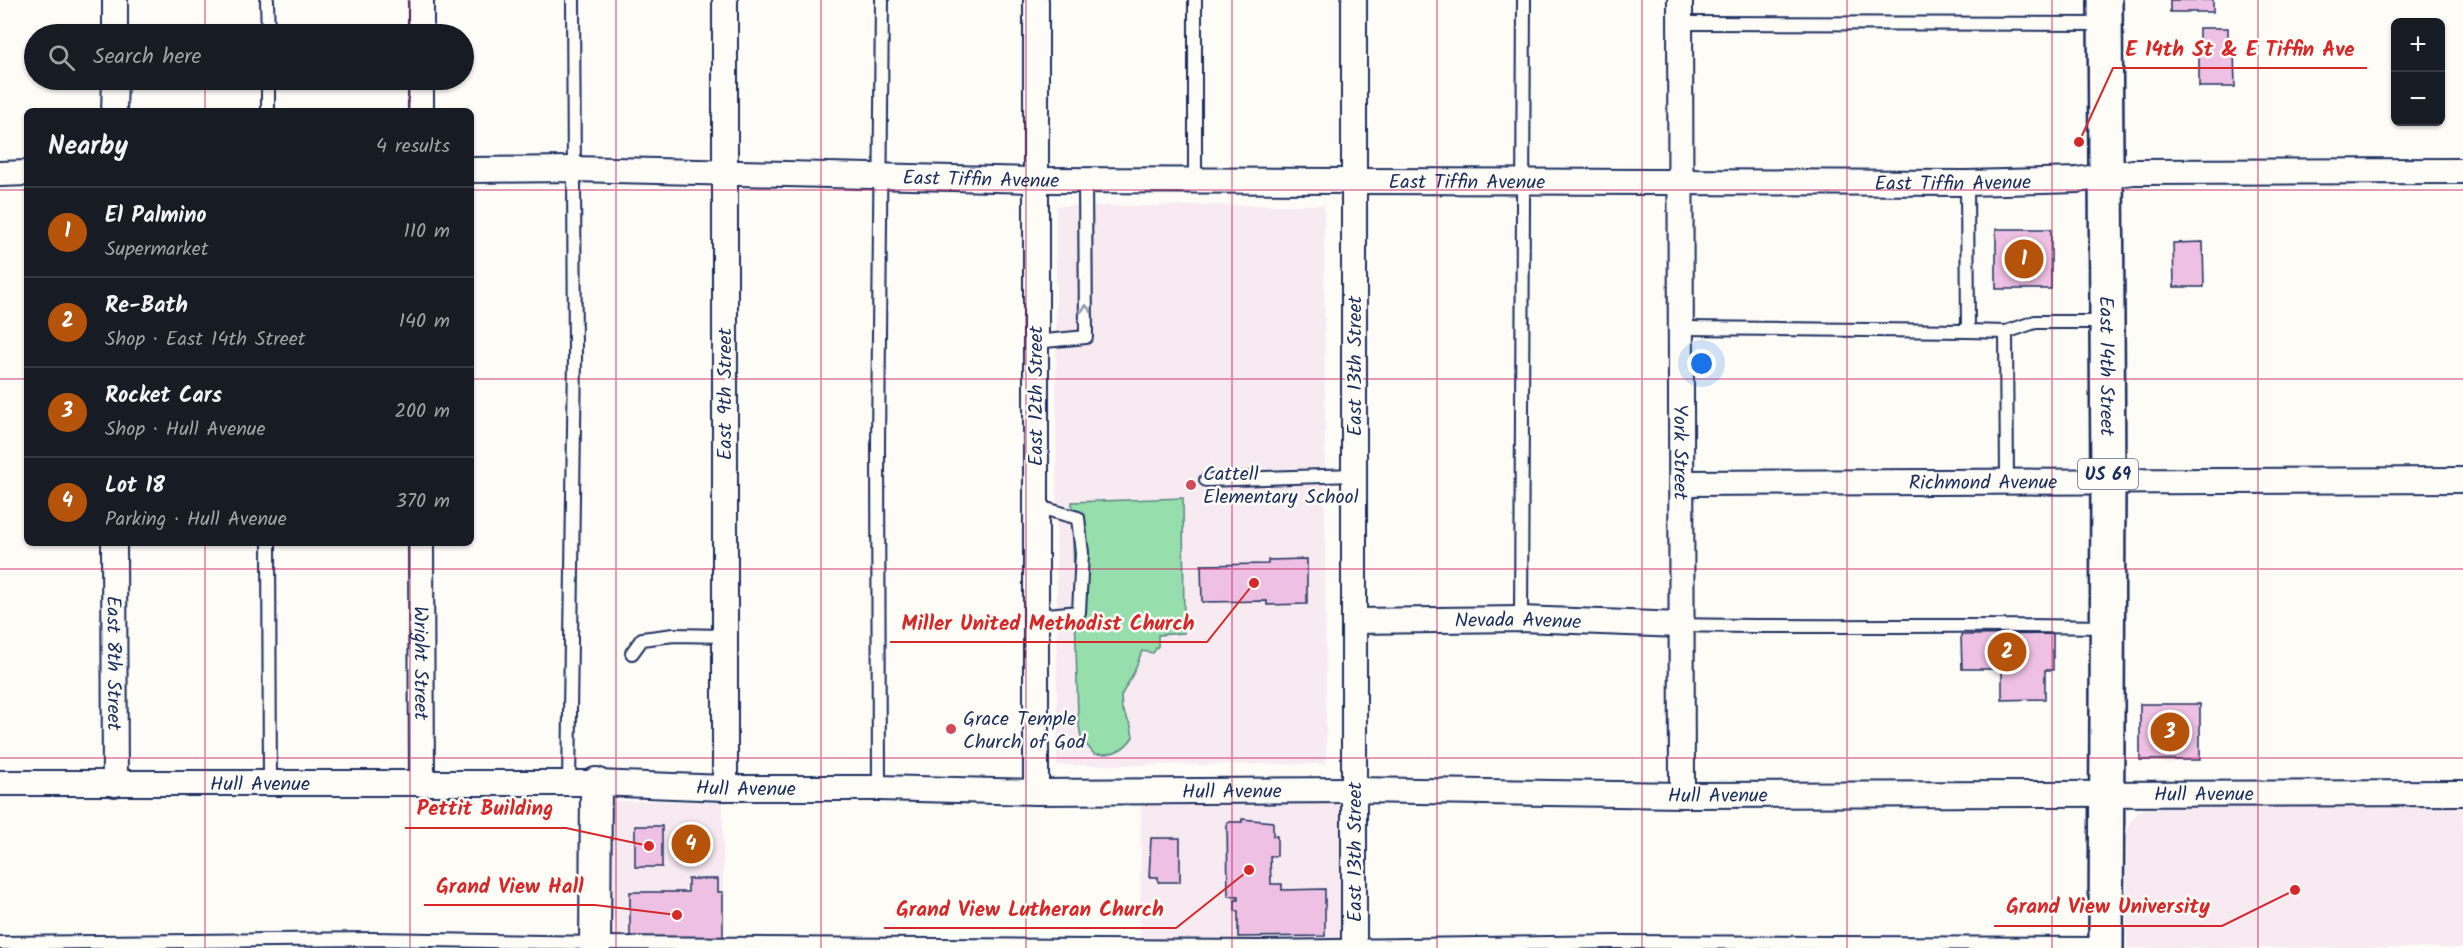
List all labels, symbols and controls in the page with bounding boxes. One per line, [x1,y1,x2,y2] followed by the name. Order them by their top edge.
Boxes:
[2391,18,2445,126] map controls
[2391,18,2445,72] button: +
[24,24,474,90] search box
[2113,29,2367,68] callout: E 14th St & E Tiffin Ave
[2125,34,2355,67] text: E 14th St & E Tiffin Ave
[93,40,201,75] text: Search here
[45,41,78,74] icon: search
[2391,72,2445,126] button: −
[48,126,128,168] text: Nearby
[376,131,450,163] text: 4 results
[902,163,1059,198] street label: East Tiffin Avenue
[1389,167,1545,200] street label: East Tiffin Avenue
[1875,167,2032,201] street label: East Tiffin Avenue
[105,199,207,234] text: El Palmino
[64,216,71,248] text: 1
[404,216,450,248] text: 110 m
[105,234,208,266] text: Supermarket
[2004,236,2044,282] pin: 1
[105,289,188,324] text: Re-Bath
[1340,296,1372,436] street label: East 13th Street
[2089,296,2122,436] street label: East 14th Street
[1080,305,1092,314] one-way arrow
[62,306,73,338] text: 2
[399,306,450,338] text: 140 m
[105,324,306,356] text: Shop · East 14th Street
[1021,326,1053,466] street label: East 12th Street
[710,328,742,460] street label: East 9th Street
[1687,349,1716,378] your location
[105,379,222,414] text: Rocket Cars
[62,396,73,428] text: 3
[394,396,450,428] text: 200 m
[1663,404,1695,500] street label: York Street
[105,414,265,446] text: Shop · Hull Avenue
[1203,459,1359,514] place label: Cattell Elementary School
[2078,459,2138,489] road number: US 69
[1909,468,2057,500] street label: Richmond Avenue
[105,469,165,504] text: Lot 18
[1184,478,1198,492] marker: Cattell Elementary School
[62,486,73,518] text: 4
[395,486,450,518] text: 370 m
[105,504,287,536] text: Parking · Hull Avenue
[96,596,129,731] street label: East 8th Street
[890,603,1207,642] callout: Miller United Methodist Church
[1454,605,1582,639] street label: Nevada Avenue
[403,606,436,720] street label: Wright Street
[902,608,1195,641] text: Miller United Methodist Church
[1988,630,2026,674] pin: 2
[963,704,1086,759] place label: Grace Temple Church of God
[2150,710,2190,754] pin: 3
[944,722,958,736] marker: Grace Temple Church of God
[210,769,310,801] street label: Hull Avenue
[695,773,796,806] street label: Hull Avenue
[1182,776,1282,809] street label: Hull Avenue
[2154,780,2254,812] street label: Hull Avenue
[1668,781,1768,813] street label: Hull Avenue
[1340,782,1372,922] street label: East 13th Street
[405,789,566,828] callout: Pettit Building
[417,793,553,826] text: Pettit Building
[672,822,710,866] pin: 4
[424,866,595,905] callout: Grand View Hall
[436,871,584,904] text: Grand View Hall
[1994,887,2222,926] callout: Grand View University
[884,889,1176,928] callout: Grand View Lutheran Church
[2006,891,2210,924] text: Grand View University
[896,894,1164,927] text: Grand View Lutheran Church

